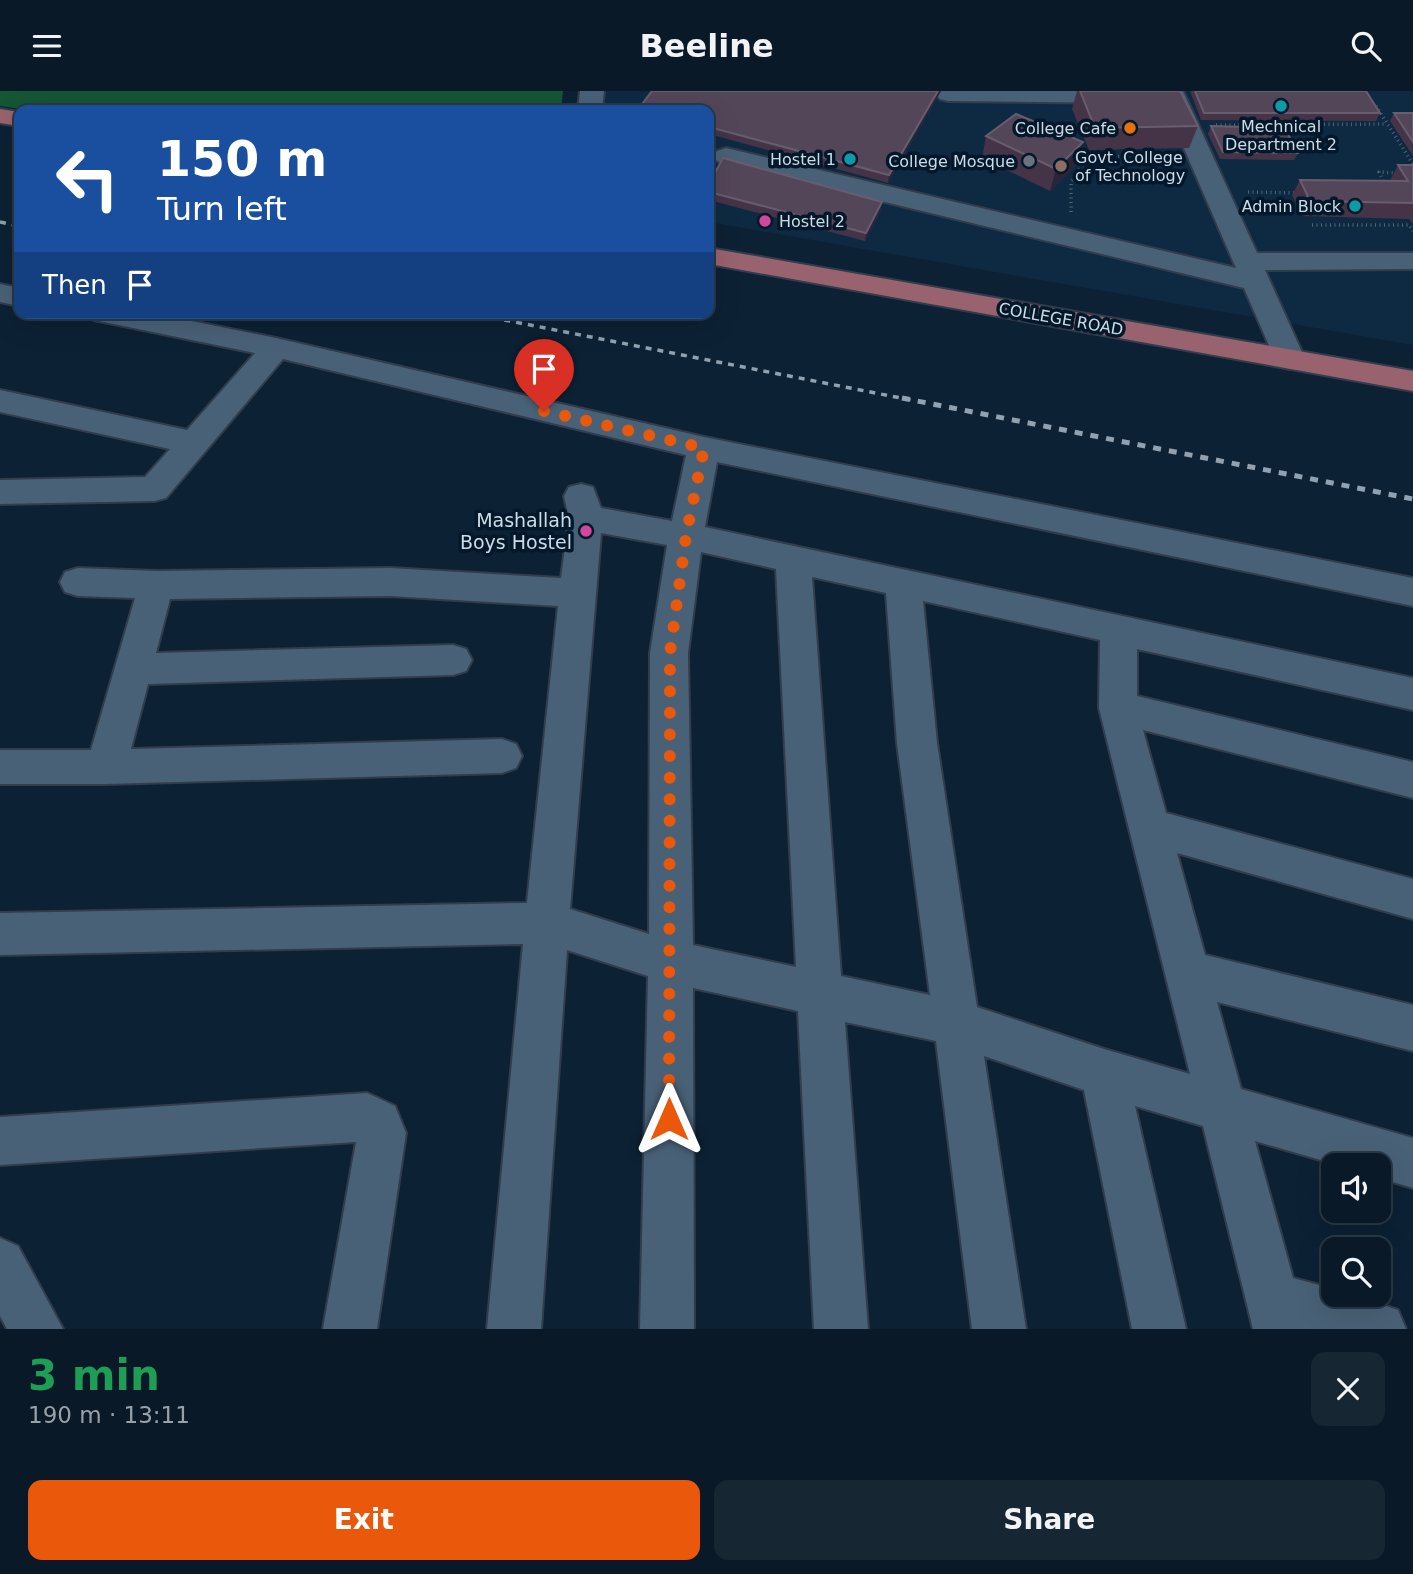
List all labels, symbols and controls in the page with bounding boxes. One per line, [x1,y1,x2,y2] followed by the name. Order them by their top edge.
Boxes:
[28,27,66,65] icon: menu
[639,27,774,65] text: Beeline
[1347,27,1385,65] icon: search
[1273,98,1289,114] marker: Mechnical Department 2
[1225,117,1337,154] place label: Mechnical Department 2
[1015,119,1116,138] place label: College Cafe
[1122,120,1138,136] marker: College Cafe
[157,131,327,188] text: 150 m
[42,133,133,224] icon: left
[1075,148,1185,185] place label: Govt. College of Technology
[770,150,836,169] place label: Hostel 1
[842,151,858,167] marker: Hostel 1
[888,152,1015,171] place label: College Mosque
[1021,153,1037,169] marker: College Mosque
[1053,158,1069,174] marker: Govt. College of Technology
[157,190,287,228] text: Turn left
[1242,197,1342,216] place label: Admin Block
[1347,198,1363,214] marker: Admin Block
[779,212,845,231] place label: Hostel 2
[757,213,773,229] marker: Hostel 2
[121,266,159,304] icon: arrive
[42,270,107,300] text: Then
[997,299,1125,339] street label: COLLEGE ROAD
[514,339,574,411] pin
[525,350,563,388] icon: arrive
[460,509,572,553] place label: Mashallah Boys Hostel
[578,523,594,539] marker: Mashallah Boys Hostel
[632,1082,706,1156] position arrow
[1321,1153,1391,1307] map controls
[1321,1153,1391,1223] button: sound
[1321,1237,1391,1307] button: search
[28,1351,160,1400] text: 3 min
[1311,1352,1385,1426] button: close
[28,1402,190,1428] text: 190 m · 13:11
[28,1480,700,1560] button: Exit
[714,1480,1385,1560] button: Share

